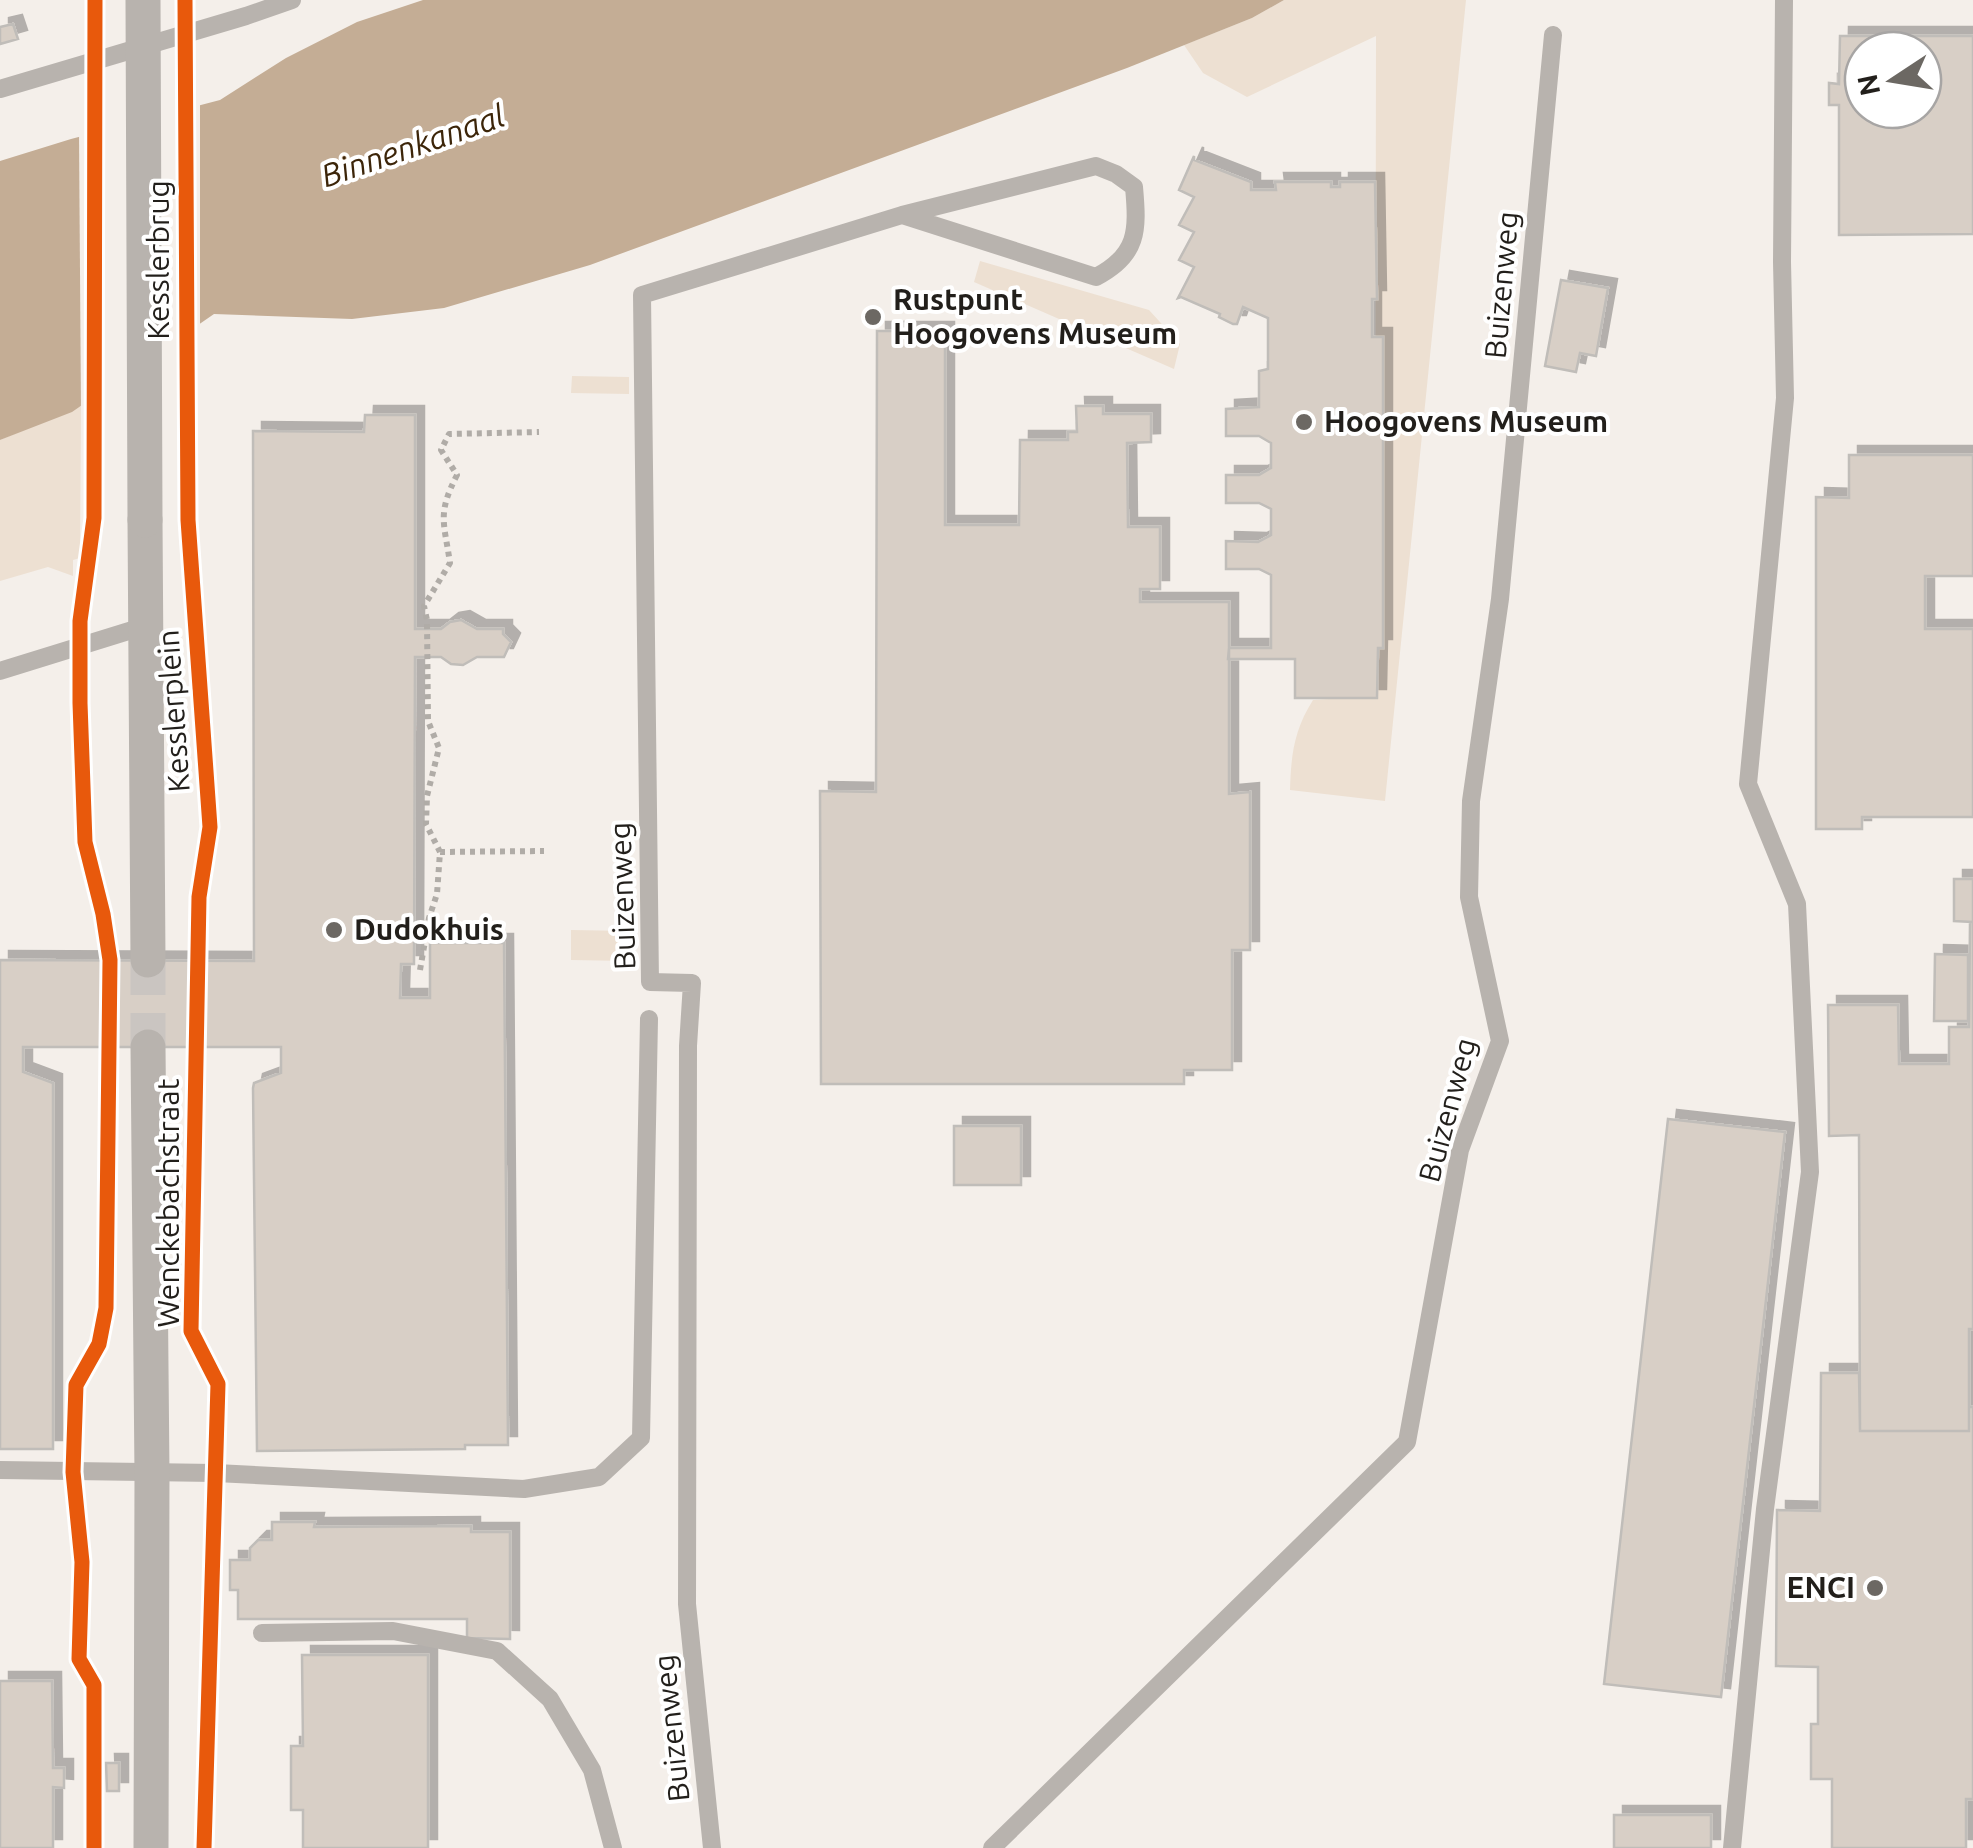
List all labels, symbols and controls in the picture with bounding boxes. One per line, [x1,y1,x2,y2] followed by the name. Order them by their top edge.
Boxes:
[1843,30,1943,130] north arrow
[1851,72,1885,99] text: N
[316,97,509,193] water label: Binnenkanaal
[141,180,175,340] street label: Kesslerbrug
[1478,210,1524,360] street label: Buizenweg
[893,282,1177,350] place label: Rustpunt Hoogovens Museum
[862,306,884,328] marker: Rustpunt Hoogovens Museum
[1324,404,1608,438] place label: Hoogovens Museum
[1293,411,1315,433] marker: Hoogovens Museum
[150,629,196,793] street label: Kesslerplein
[602,822,642,970] street label: Buizenweg
[354,912,504,946] place label: Dudokhuis
[323,919,345,941] marker: Dudokhuis
[1411,1034,1483,1185] street label: Buizenweg
[151,1078,185,1327] street label: Wenckebachstraat
[1787,1570,1855,1604] place label: ENCI
[1864,1577,1886,1599] marker: ENCI
[646,1653,696,1803] street label: Buizenweg

